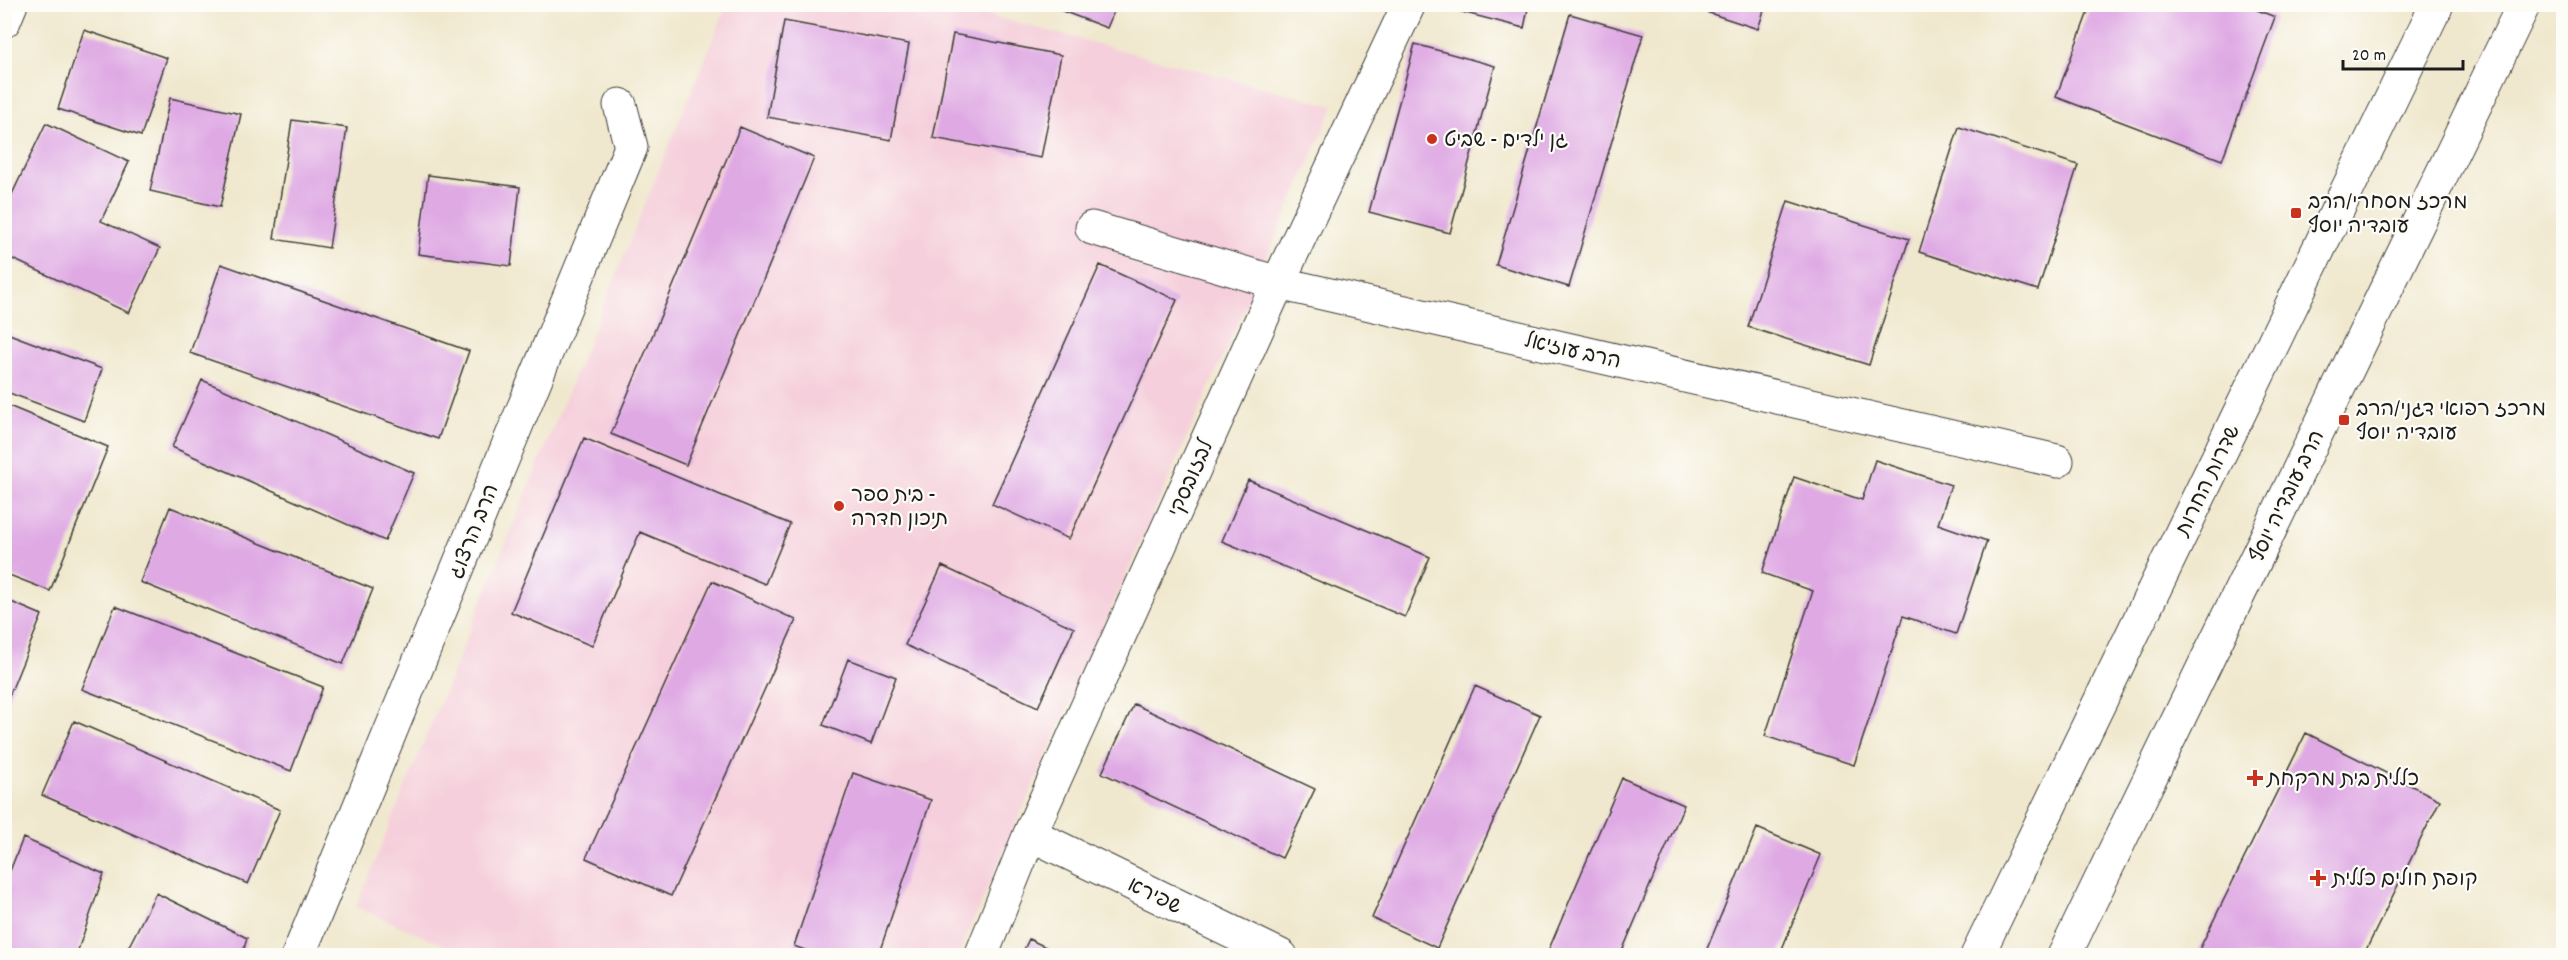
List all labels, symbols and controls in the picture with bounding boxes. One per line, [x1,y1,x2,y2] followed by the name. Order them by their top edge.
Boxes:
[2343,33,2463,71] scale bar
[2352,44,2386,69] text: 20 m
[1444,127,1568,157] place label: גן ילדים - שביט
[1425,132,1439,146] marker: גן ילדים - שביט
[2308,189,2468,243] place label: מרכז מסחרי/הרב עובדיה יוסף
[2289,206,2303,220] marker: מרכז מסחרי/הרב עובדיה יוסף
[1521,327,1624,379] street label: הרב עוזיאל
[2356,396,2546,450] place label: מרכז רפואי דגני/הרב עובדיה יוסף
[2337,413,2351,427] marker: מרכז רפואי דגני/הרב עובדיה יוסף
[2169,420,2250,544] street label: שדרות החרות
[2244,426,2334,569] street label: הרב עובדיה יוסף
[1162,435,1224,523] street label: לבזובסקי
[443,480,508,584] street label: הרב הרצוג
[851,482,948,536] place label: בית ספר - תיכון חדרה
[832,499,846,513] marker: בית ספר - תיכון חדרה
[2265,766,2419,796] place label: כללית בית מרקחת
[2248,771,2262,785] marker: כללית בית מרקחת
[2331,866,2477,896] place label: קופת חולים כללית
[2309,869,2327,887] marker: קופת חולים כללית
[1122,872,1186,924] street label: שפירא

